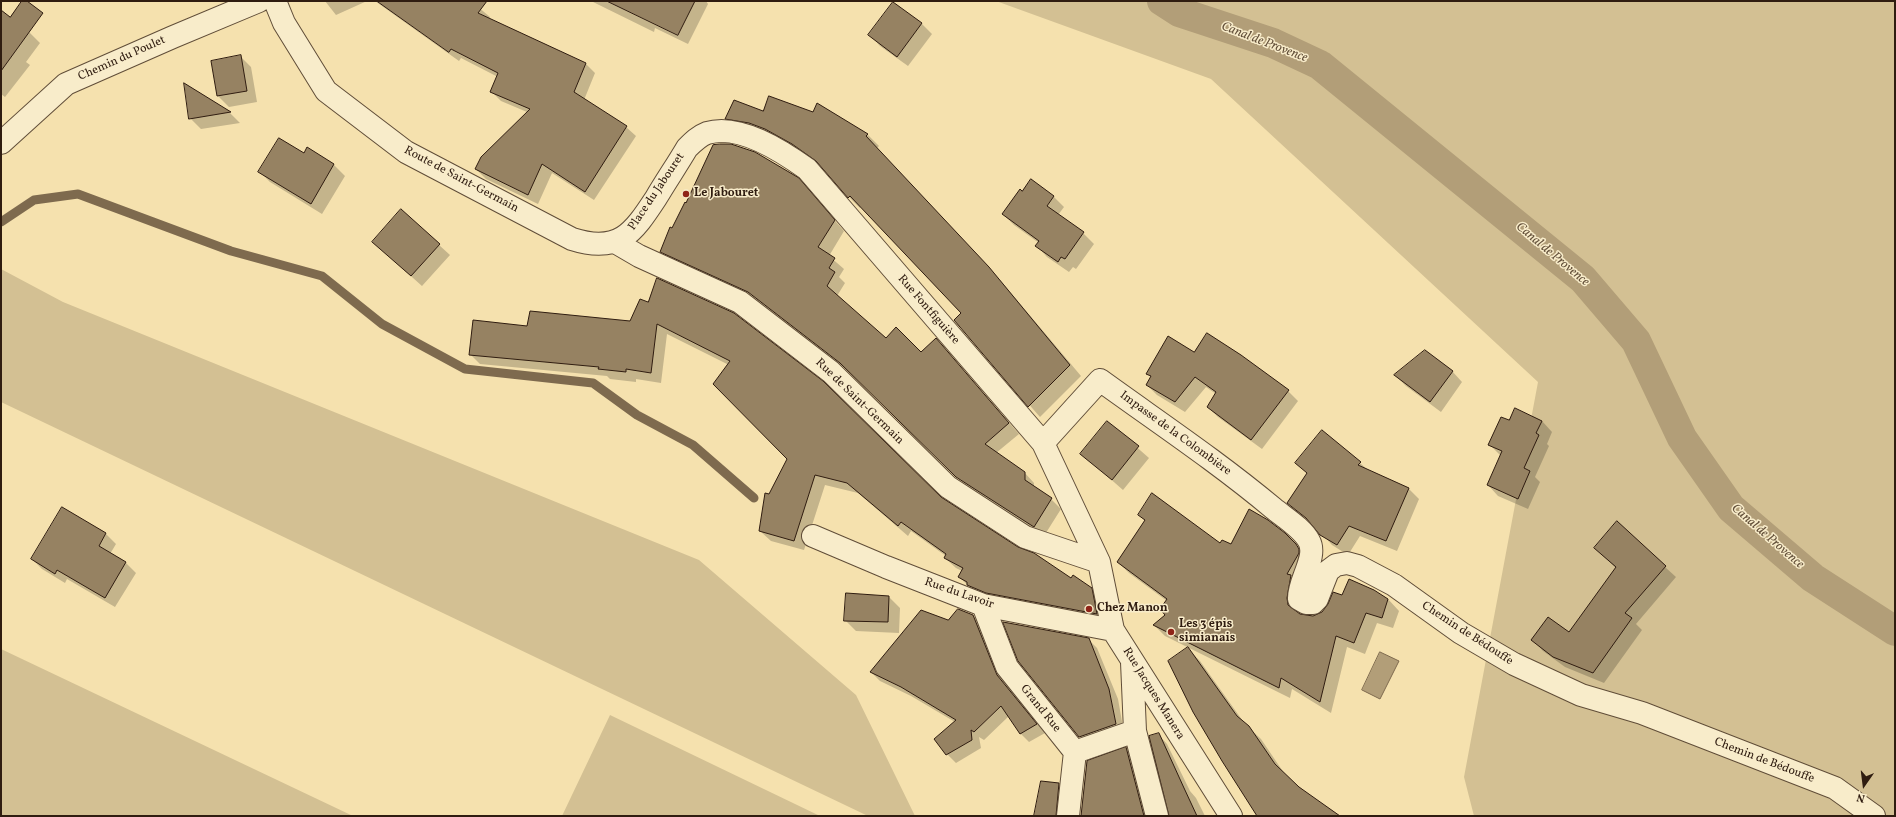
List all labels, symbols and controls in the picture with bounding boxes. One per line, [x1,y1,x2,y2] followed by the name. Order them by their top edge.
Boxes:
[1219,19,1309,67] water label: Canal de Provence
[76,33,168,85] street label: Chemin du Poulet
[401,144,521,216] street label: Route de Saint-Germain
[626,150,688,234] street label: Place du Jabouret
[694,187,758,201] place label: Le Jabouret
[681,189,691,199] marker: Le Jabouret
[1512,220,1592,290] water label: Canal de Provence
[894,272,962,348] street label: Rue Fontfiguière
[812,356,906,448] street label: Rue de Saint-Germain
[1116,389,1234,479] street label: Impasse de la Colombière
[1728,501,1806,573] water label: Canal de Provence
[922,575,996,613] street label: Rue du Lavoir
[1419,599,1515,669] street label: Chemin de Bédouffe
[1097,602,1168,616] place label: Chez Manon
[1084,604,1094,614] marker: Chez Manon
[1179,618,1235,646] place label: Les 3 épis simianais
[1166,627,1176,637] marker: Les 3 épis simianais
[1119,645,1187,743] street label: Rue Jacques Manera
[1017,682,1063,736] street label: Grand Rue
[1712,735,1816,787] street label: Chemin de Bédouffe
[1844,765,1884,805] north arrow
[1855,789,1867,805] text: N

